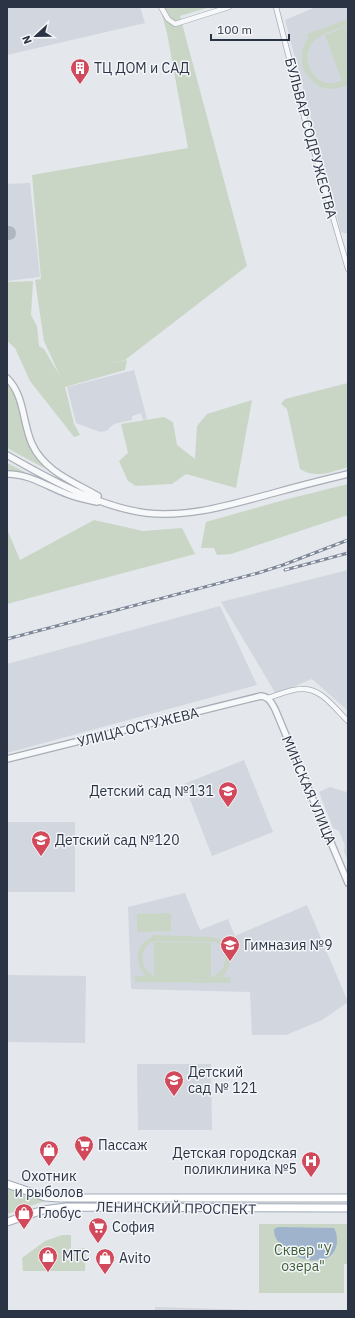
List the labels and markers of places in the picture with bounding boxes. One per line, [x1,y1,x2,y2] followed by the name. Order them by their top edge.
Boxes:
[69,57,91,85] building icon: ТЦ ДОМ и САД
[94,59,190,77] place label: ТЦ ДОМ и САД
[217,780,239,808] school or university icon: Детский сад №131
[89,782,214,800] place label: Детский сад №131
[30,829,52,857] school or university icon: Детский сад №120
[55,831,180,849] place label: Детский сад №120
[219,934,241,962] school or university icon: Гимназия №9
[244,936,333,954] place label: Гимназия №9
[188,1063,257,1097] place label: Детский сад № 121
[163,1069,185,1097] school or university icon: Детский сад № 121
[73,1134,95,1162] supermarket icon: Пассаж
[98,1136,148,1154] place label: Пассаж
[38,1139,60,1167] shop icon: Охотник и рыболов
[173,1144,297,1178] place label: Детская городская поликлиника №5
[300,1150,322,1178] hospital icon: Детская городская поликлиника №5
[14,1167,84,1201] place label: Охотник и рыболов
[13,1202,35,1230] shop icon: Глобус
[38,1204,81,1222] place label: Глобус
[87,1216,109,1244] supermarket icon: София
[112,1218,155,1236] place label: София
[37,1245,59,1273] shop icon: МТС
[62,1247,90,1265] place label: МТС
[94,1247,116,1275] shop icon: Avito
[119,1249,151,1267] place label: Avito

